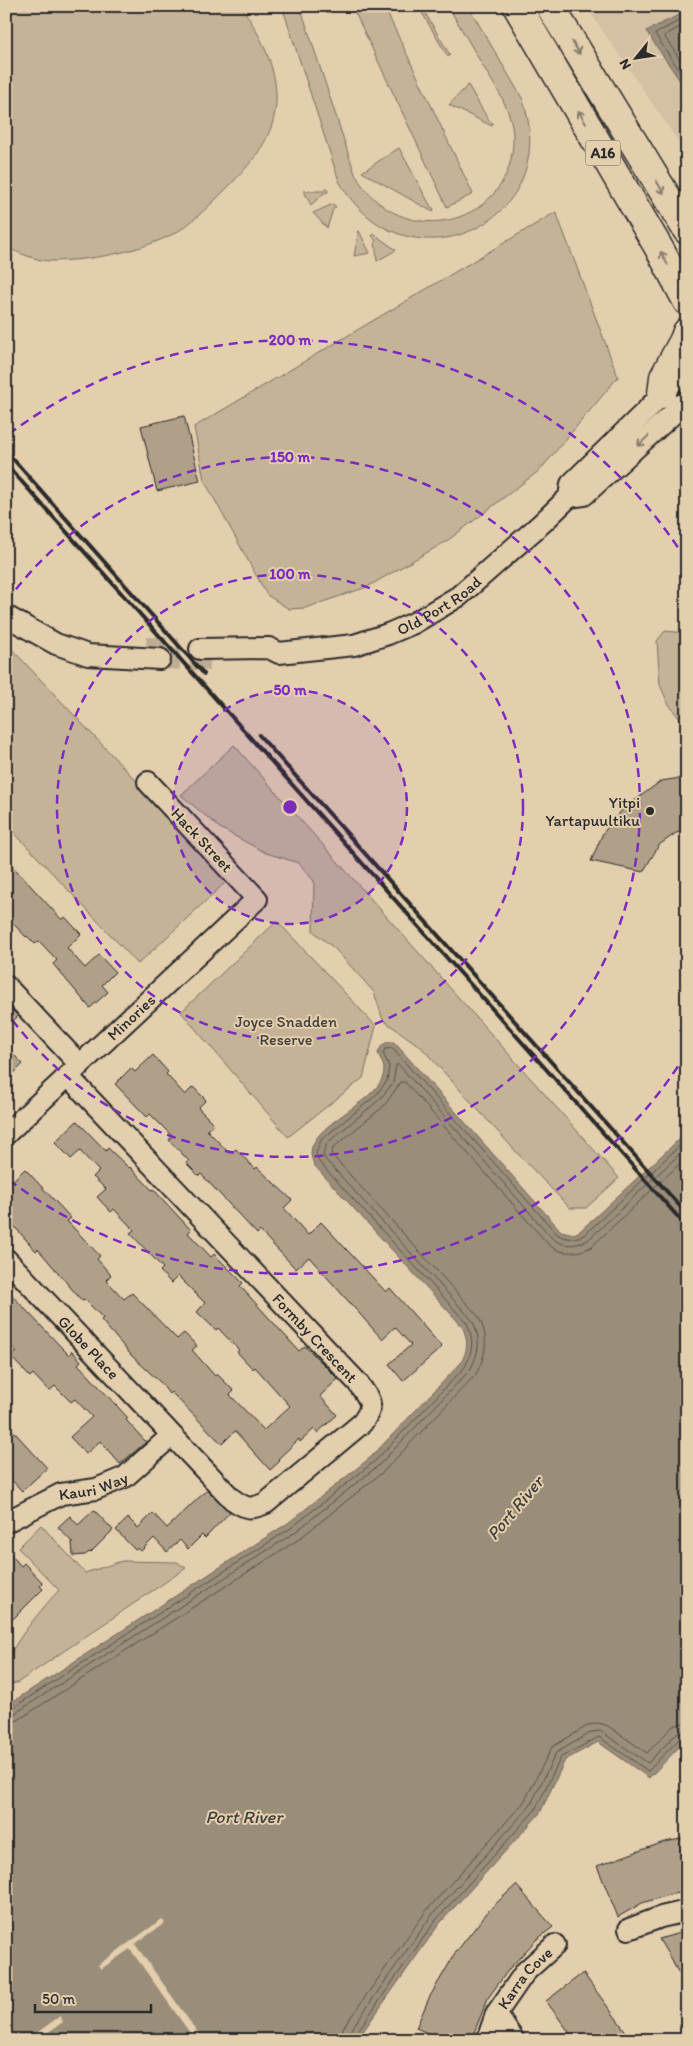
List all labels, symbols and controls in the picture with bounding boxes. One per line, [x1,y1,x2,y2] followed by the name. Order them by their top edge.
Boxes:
[610,32,660,82] north arrow
[571,40,581,54] one-way arrow
[615,56,635,73] text: N
[577,110,587,124] one-way arrow
[586,140,620,166] road number: A16
[656,179,666,193] one-way arrow
[658,251,668,265] one-way arrow
[269,331,312,349] text: 200 m
[637,435,650,446] one-way arrow
[270,448,310,466] text: 150 m
[269,565,311,583] text: 100 m
[394,571,485,639] street label: Old Port Road
[273,681,307,699] text: 50 m
[545,793,640,830] place label: Yitpi Yartapuultiku
[281,798,299,816] centre of rings
[167,804,237,876] street label: Hack Street
[644,805,656,817] marker: Yitpi Yartapuultiku
[103,990,159,1044] street label: Minories
[235,1012,337,1049] park label: Joyce Snadden Reserve
[269,1289,361,1387] street label: Formby Crescent
[54,1311,123,1383] street label: Globe Place
[58,1467,131,1504] street label: Kauri Way
[482,1470,549,1544] water label: Port River
[206,1806,284,1828] water label: Port River
[493,1943,556,2012] street label: Karra Cove
[35,1981,151,2013] scale bar
[42,1990,75,2008] text: 50 m

